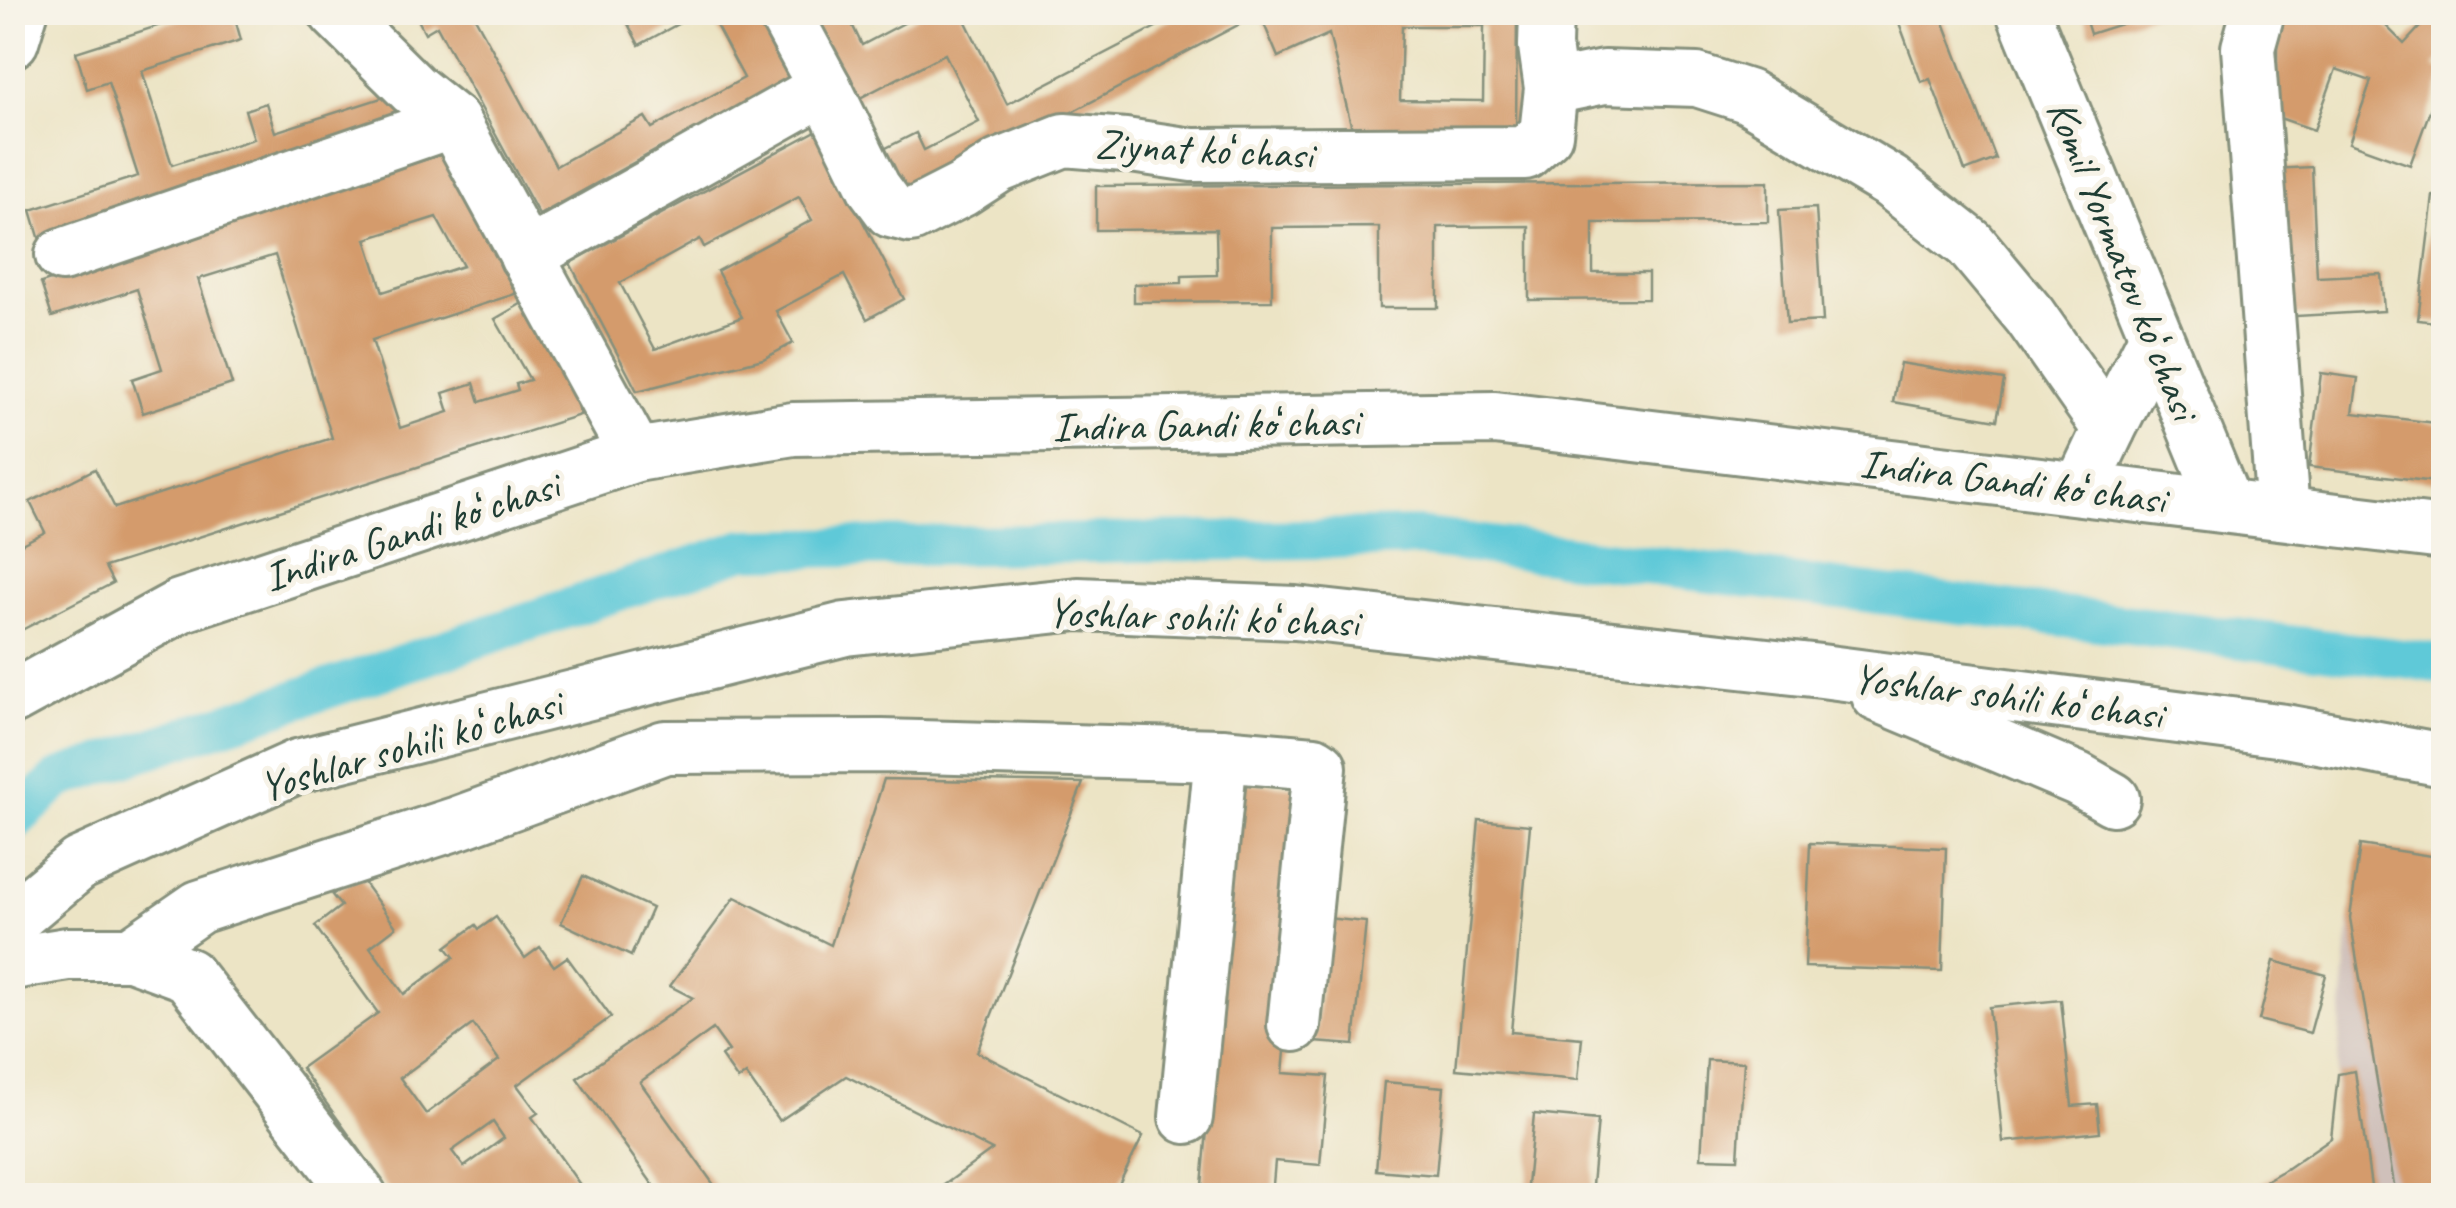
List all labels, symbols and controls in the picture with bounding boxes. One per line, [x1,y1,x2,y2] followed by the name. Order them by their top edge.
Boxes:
[2034,92,2213,432] street label: Komil Yormatov koʻchasi
[1094,117,1319,182] street label: Ziynat koʻchasi
[1052,395,1365,454] street label: Indira Gandi koʻchasi
[1857,436,2173,527] street label: Indira Gandi koʻchasi
[257,457,570,604] street label: Indira Gandi koʻchasi
[1046,586,1365,650] street label: Yoshlar sohili koʻchasi
[1850,651,2171,742] street label: Yoshlar sohili koʻchasi
[253,676,572,814] street label: Yoshlar sohili koʻchasi

